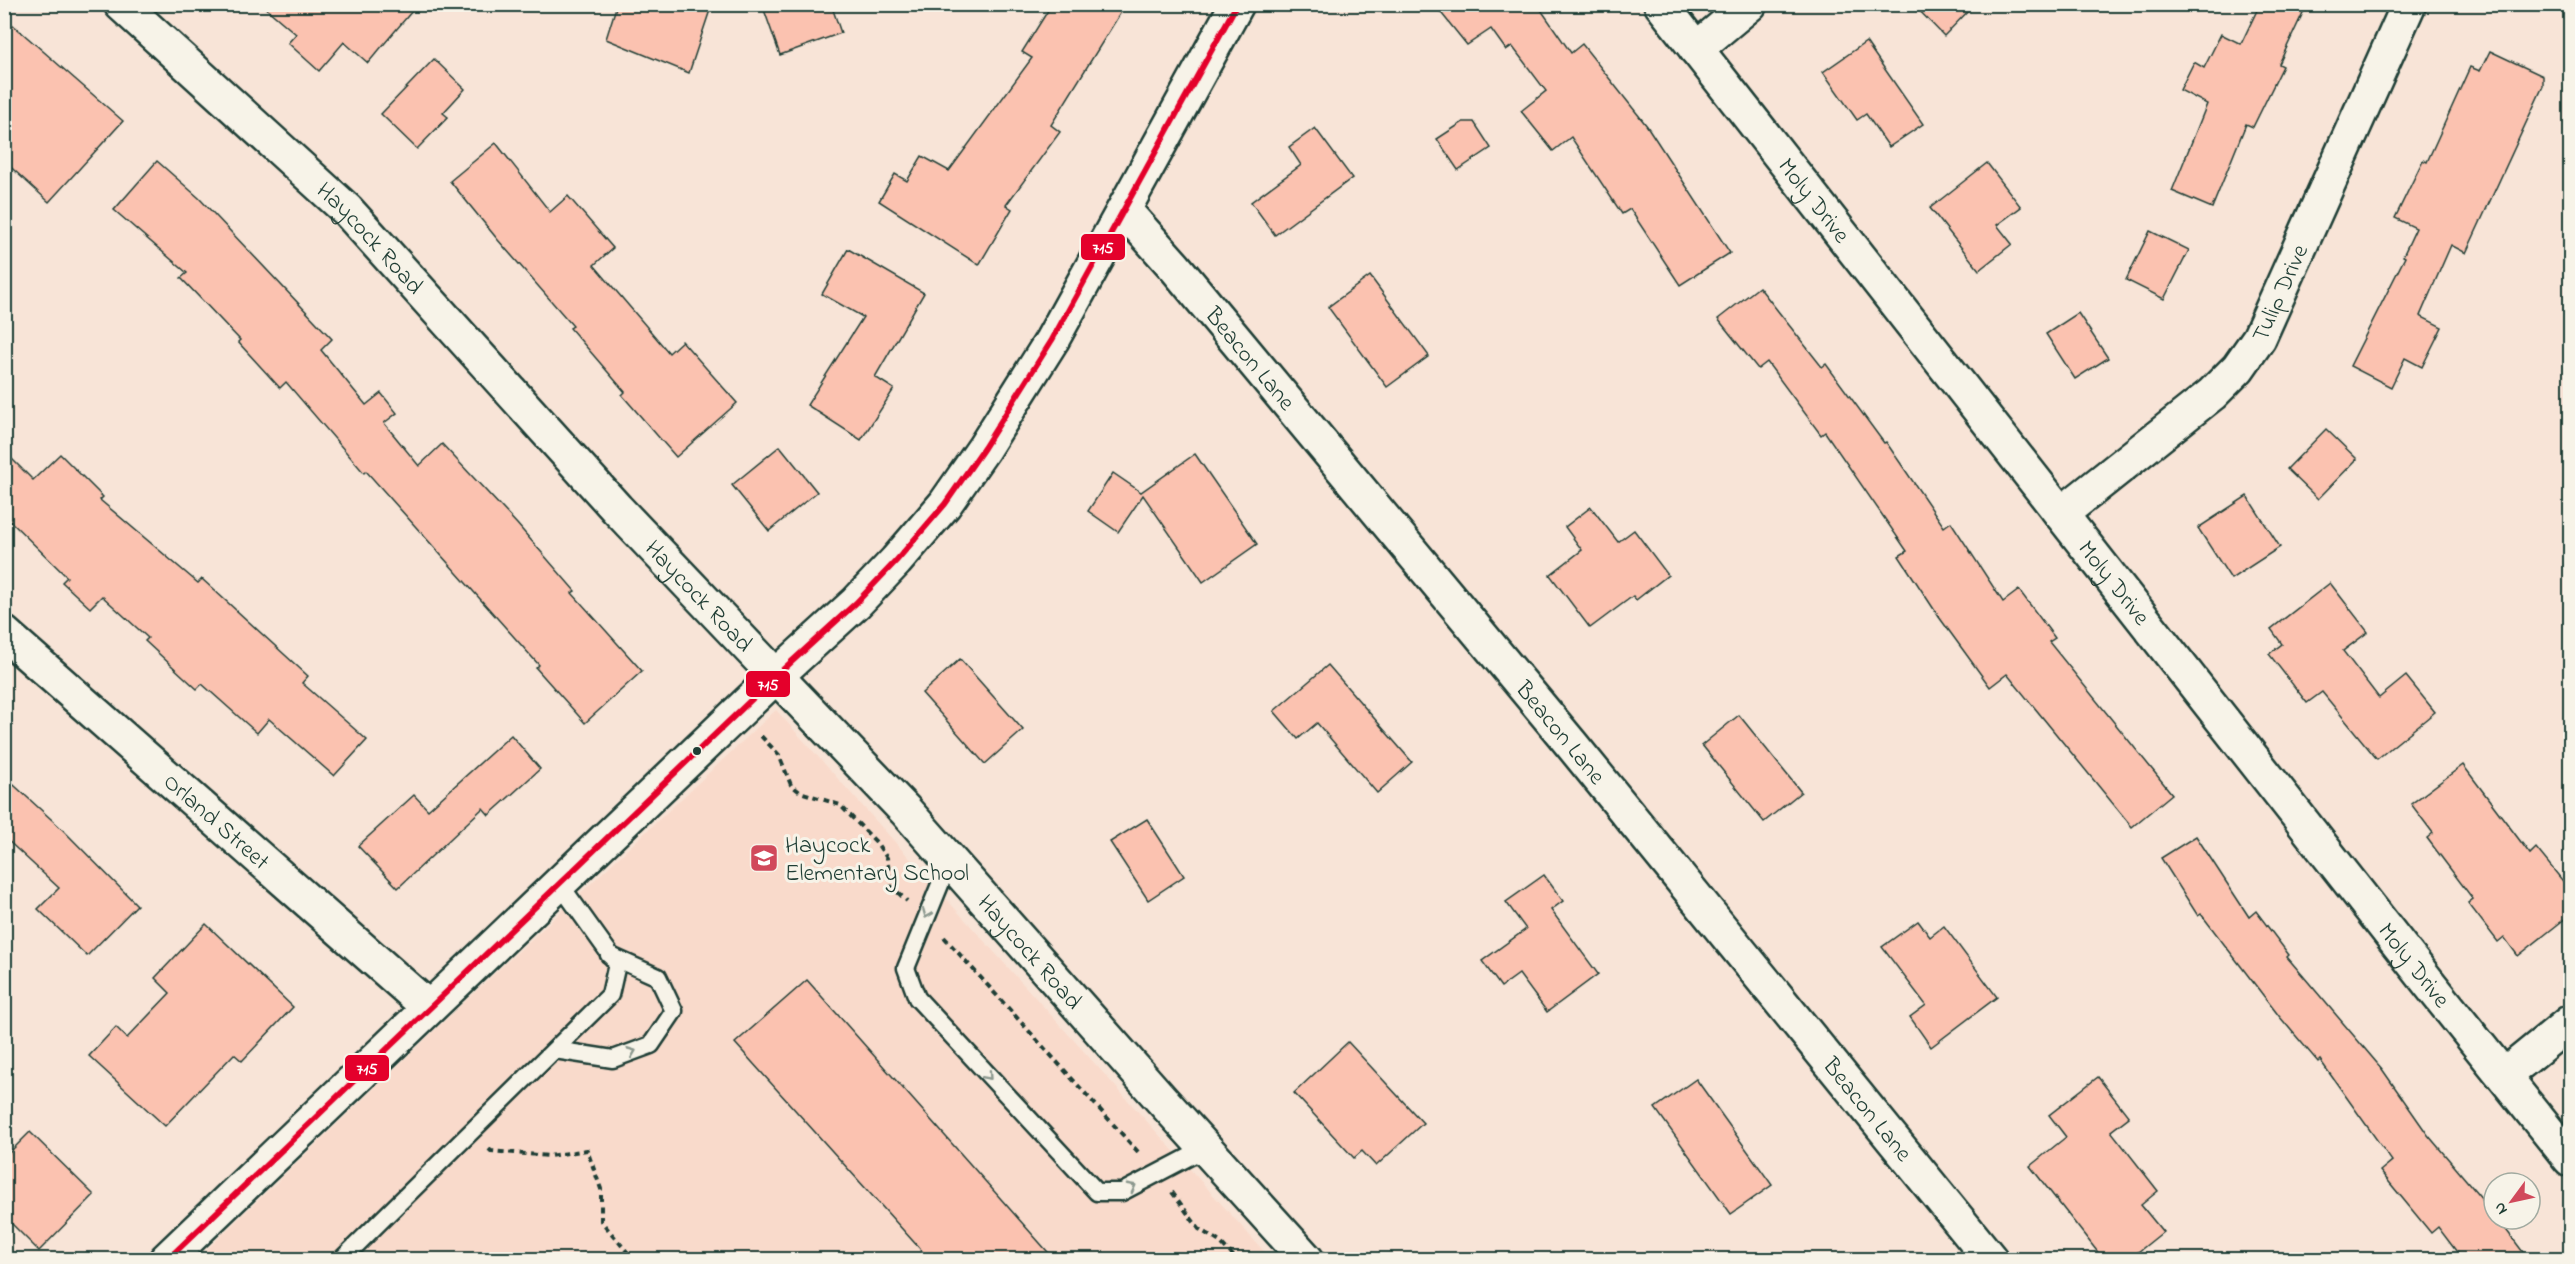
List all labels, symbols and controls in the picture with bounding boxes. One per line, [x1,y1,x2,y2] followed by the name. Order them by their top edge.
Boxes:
[1768,151,1857,252] street label: Moly Drive
[307,175,431,304] street label: Haycock Road
[1080,233,1126,261] line badge: 715
[1093,237,1114,261] text: 715
[2244,239,2319,348] street label: Tulip Drive
[1195,300,1302,419] street label: Beacon Lane
[635,533,760,662] street label: Haycock Road
[2068,534,2157,634] street label: Moly Drive
[745,670,791,698] line badge: 715
[1505,673,1613,793] street label: Beacon Lane
[758,674,779,698] text: 715
[691,745,703,757] unlabelled marker
[154,766,276,880] street label: Orland Street
[785,829,969,893] place label: Haycock Elementary School
[748,842,780,874] school or university icon: Haycock Elementary School
[968,888,1089,1019] street label: Haycock Road
[922,908,934,919] one-way arrow
[2368,916,2457,1017] street label: Moly Drive
[626,1047,637,1059] one-way arrow
[1812,1050,1919,1170] street label: Beacon Lane
[344,1054,390,1082] line badge: 715
[357,1058,378,1082] text: 715
[981,1068,992,1079] one-way arrow
[2482,1171,2542,1231] north arrow
[1125,1183,1136,1194] one-way arrow
[2488,1197,2514,1219] text: N

